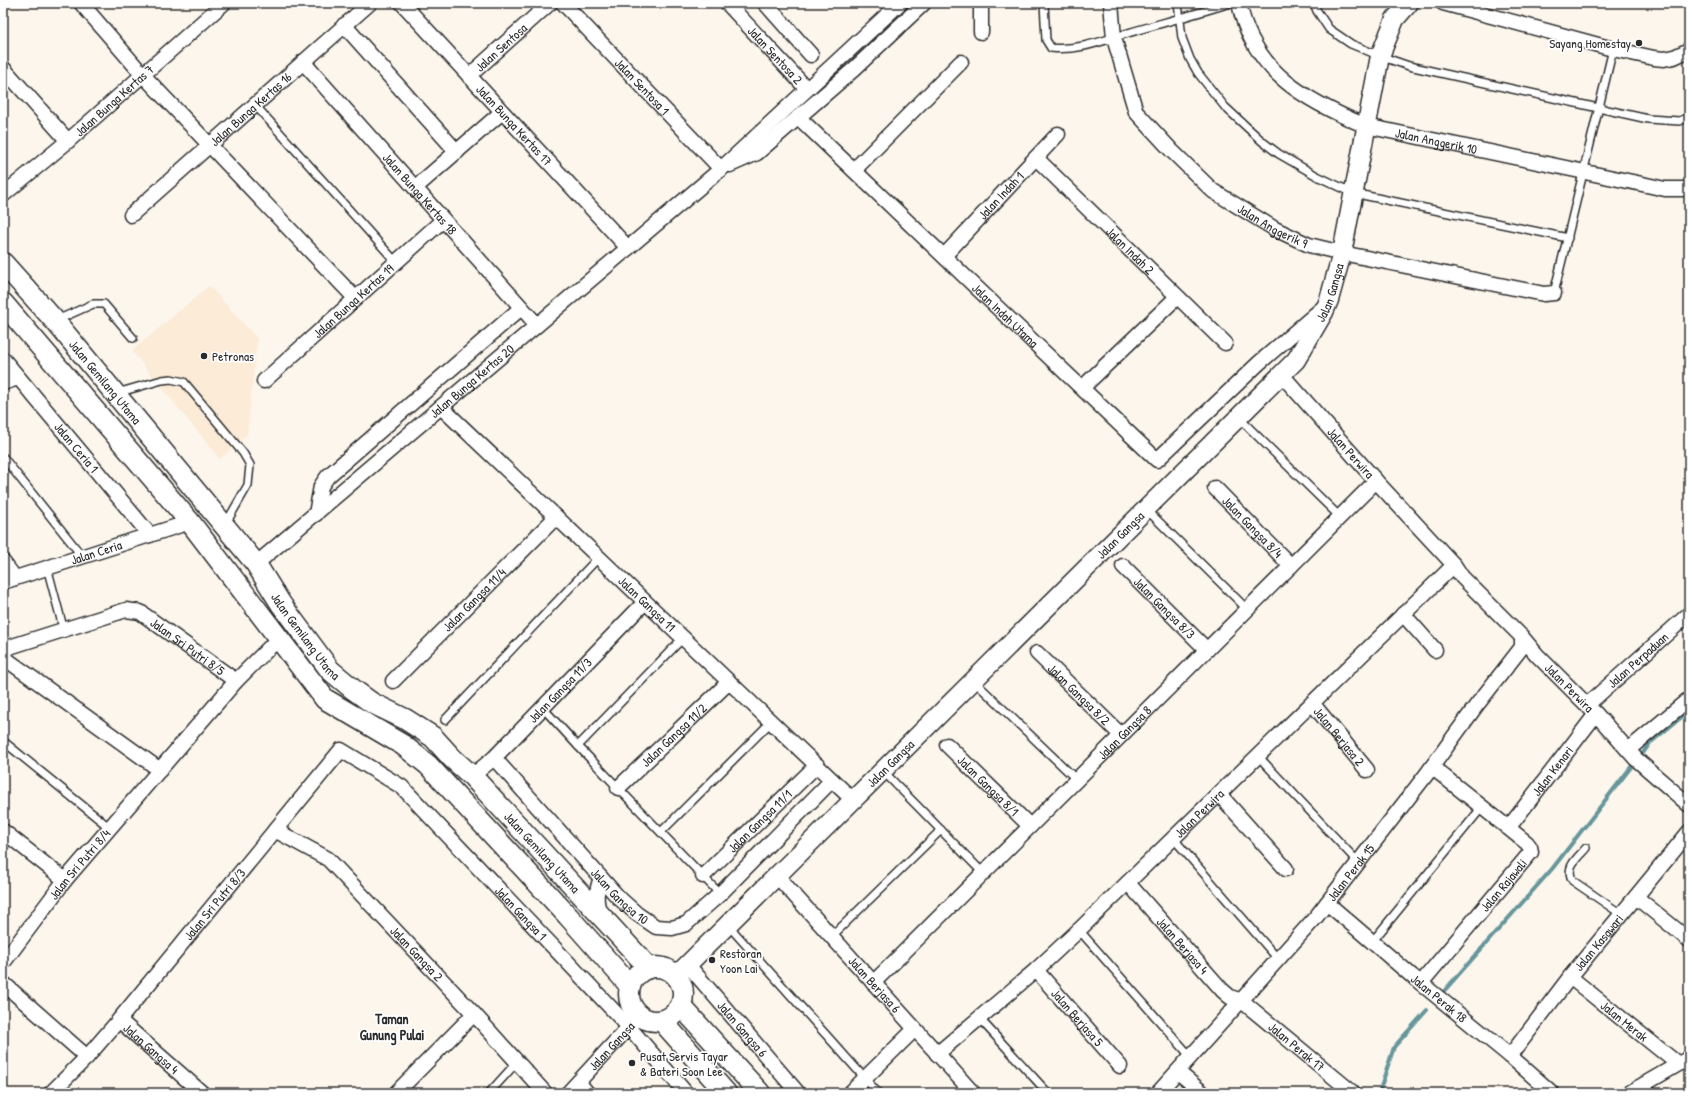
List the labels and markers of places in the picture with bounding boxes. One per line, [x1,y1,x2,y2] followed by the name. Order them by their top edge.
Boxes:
[1549,34,1632,52] place label: Sayang Homestay
[1634,38,1644,48] marker: Sayang Homestay
[212,347,254,365] place label: Petronas
[199,351,209,361] marker: Petronas
[720,944,762,977] place label: Restoran Yoon Lai
[707,955,717,965] marker: Restoran Yoon Lai
[640,1047,728,1080] place label: Pusat Servis Tayar & Bateri Soon Lee
[627,1058,637,1068] marker: Pusat Servis Tayar & Bateri Soon Lee

